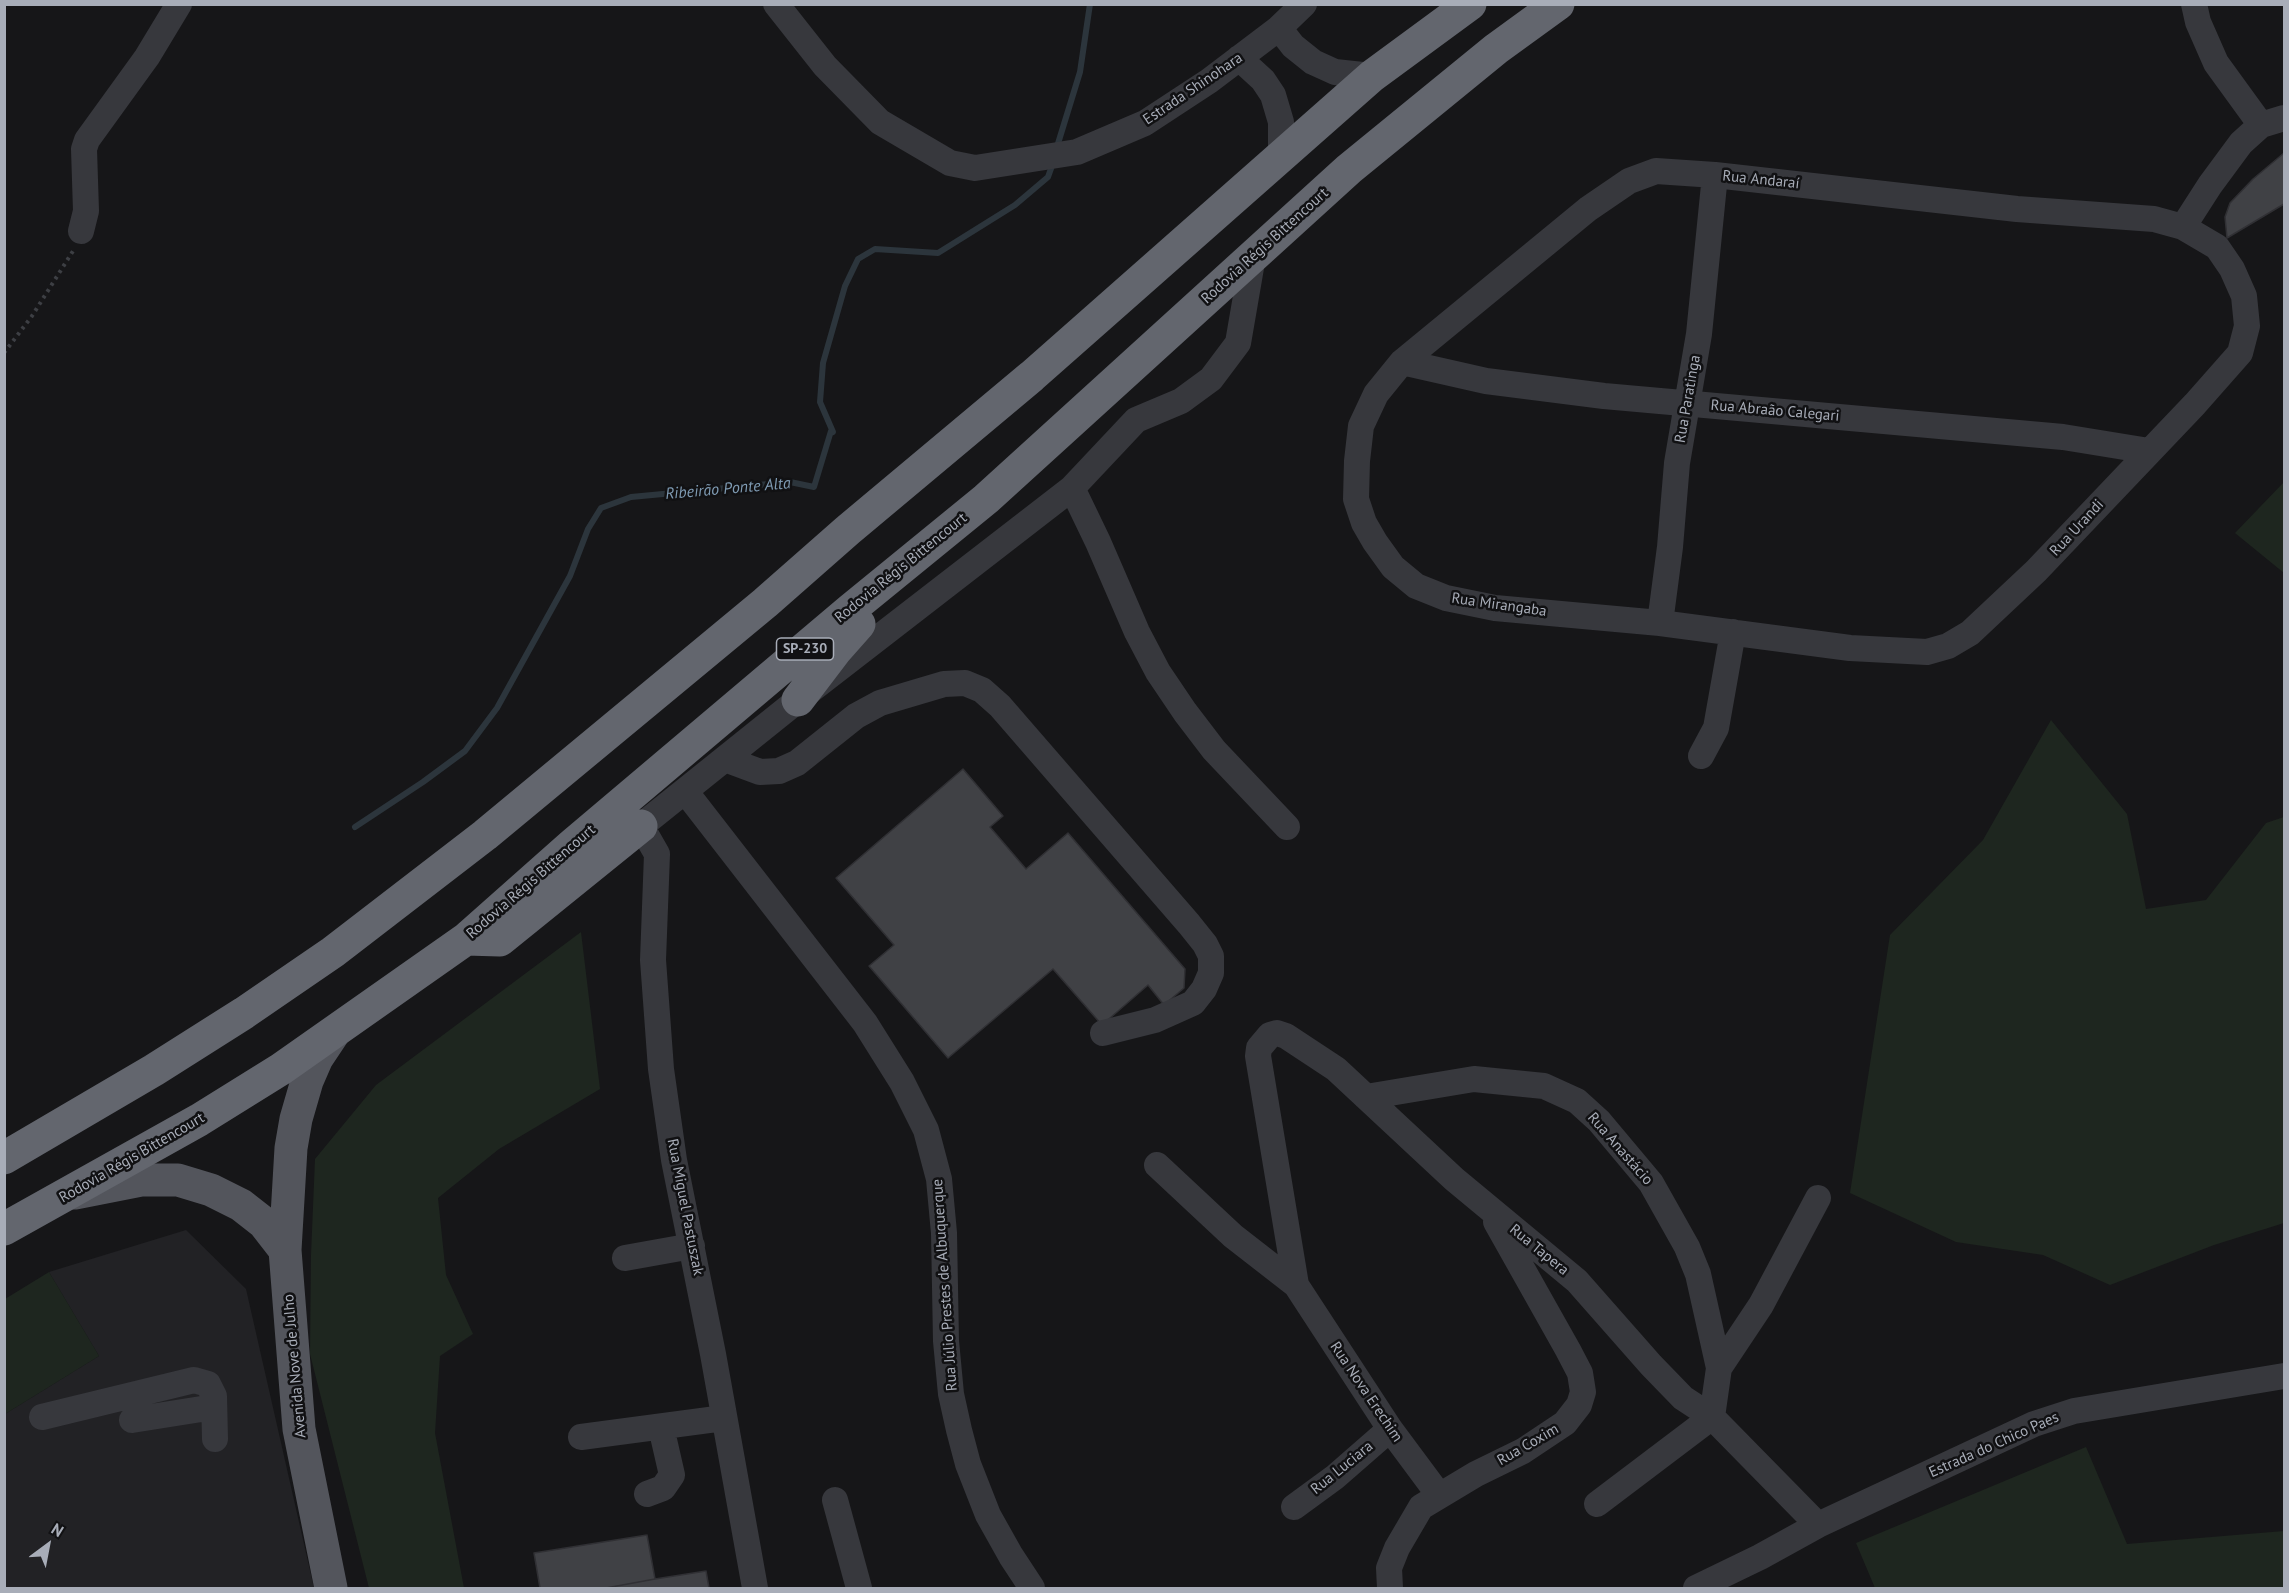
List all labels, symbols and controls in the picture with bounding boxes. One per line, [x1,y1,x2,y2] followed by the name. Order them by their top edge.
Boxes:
[1140,49,1246,129] street label: Estrada Shinohara
[1722,167,1800,193] street label: Rua Andaraí
[1198,184,1332,308] street label: Rodovia Régis Bittencourt
[1671,354,1705,444] street label: Rua Paratinga
[1710,396,1840,426] street label: Rua Abraão Calegari
[665,474,791,504] water label: Ribeirão Ponte Alta
[2046,496,2108,560] street label: Rua Urandi
[831,509,971,627] street label: Rodovia Régis Bittencourt
[1450,589,1548,621] street label: Rua Mirangaba
[776,638,834,660] road number: SP-230
[463,821,599,943] street label: Rodovia Régis Bittencourt
[56,1109,208,1207] street label: Rodovia Régis Bittencourt
[1584,1109,1656,1189] street label: Rua Anastácio
[663,1137,707,1277] street label: Rua Miguel Pastuszak
[929,1178,961,1392] street label: Rua Júlio Prestes de Albuquerque
[1506,1221,1572,1279] street label: Rua Tapera
[280,1293,310,1439] street label: Avenida Nove de Julho
[1326,1339,1406,1445] street label: Rua Nova Erechim
[1926,1408,2062,1482] street label: Estrada do Chico Paes
[1494,1420,1562,1470] street label: Rua Coxim
[1307,1438,1377,1498] street label: Rua Luciara
[18,1515,78,1575] north arrow
[48,1518,67,1541] text: N

